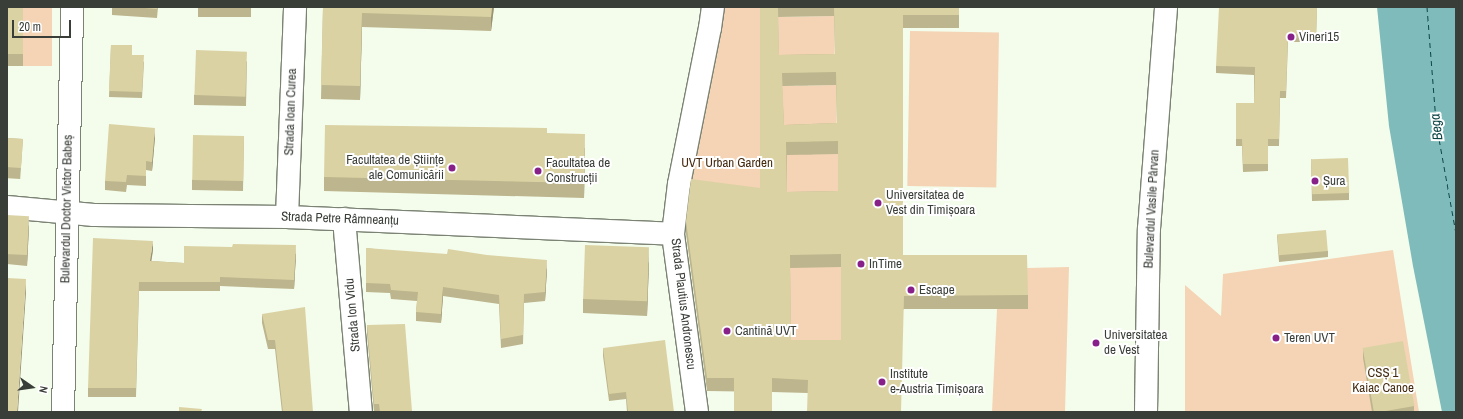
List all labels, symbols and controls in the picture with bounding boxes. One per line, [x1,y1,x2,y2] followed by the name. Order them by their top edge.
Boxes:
[14,12,73,38] scale bar
[19,19,41,35] text: 20 m
[1299,29,1339,45] place label: Vineri15
[1286,32,1296,42] marker: Vineri15
[282,68,300,156] street label: Strada Ioan Curea
[1426,113,1446,141] water label: Bega
[58,135,76,283] street label: Bulevardul Doctor Victor Babeș
[1141,149,1163,269] street label: Bulevardul Vasile Pârvan
[346,153,444,184] place label: Facultatea de Științe ale Comunicării
[681,155,773,171] park label: UVT Urban Garden
[546,156,610,187] place label: Facultatea de Construcții
[447,163,457,173] marker: Facultatea de Științe ale Comunicării
[533,166,543,176] marker: Facultatea de Construcții
[1323,173,1346,189] place label: Șura
[1310,176,1320,186] marker: Șura
[886,188,975,219] place label: Universitatea de Vest din Timișoara
[873,198,883,208] marker: Universitatea de Vest din Timișoara
[281,209,399,229] street label: Strada Petre Râmneanțu
[667,237,699,371] street label: Strada Plautius Andronescu
[869,256,902,272] place label: InTime
[856,259,866,269] marker: InTime
[342,278,364,352] street label: Strada Ion Vidu
[919,282,955,298] place label: Escape
[906,285,916,295] marker: Escape
[735,323,797,339] place label: Cantină UVT
[722,326,732,336] marker: Cantină UVT
[1104,328,1167,359] place label: Universitatea de Vest
[1284,330,1335,346] place label: Teren UVT
[1271,333,1281,343] marker: Teren UVT
[1091,338,1101,348] marker: Universitatea de Vest
[1352,366,1414,397] park label: CSȘ 1 Kaiac Canoe
[12,367,52,407] north arrow
[890,367,984,398] place label: Institute e-Austria Timișoara
[877,377,887,387] marker: Institute e-Austria Timișoara
[36,385,51,394] text: N

